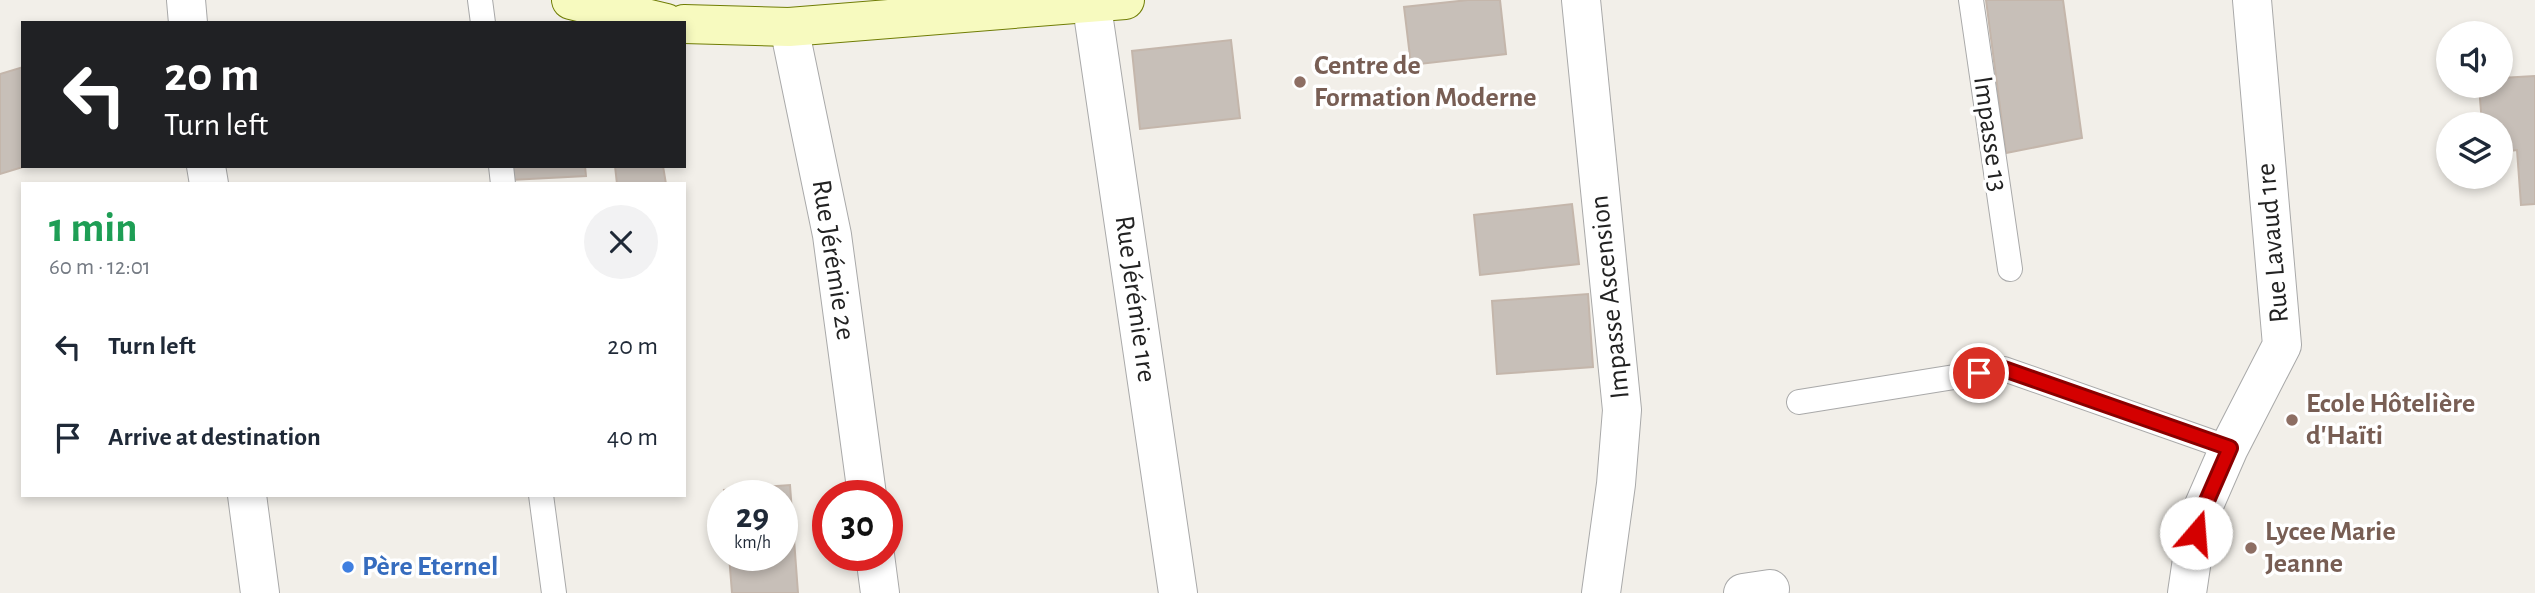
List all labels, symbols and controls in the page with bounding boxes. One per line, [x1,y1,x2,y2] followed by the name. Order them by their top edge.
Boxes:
[2436,21,2513,189] map controls
[2436,21,2513,98] button: sound
[49,49,140,140] icon: left
[164,51,260,100] text: 20 m
[1314,52,1536,112] place label: Centre de Formation Moderne
[1292,74,1308,90] marker: Centre de Formation Moderne
[1968,74,2012,194] street label: Impasse 13
[164,109,268,141] text: Turn left
[2436,112,2513,189] button: layers
[2252,162,2294,324] street label: Rue Lavaud 1re
[806,178,860,342] street label: Rue Jérémie 2e
[1585,194,1635,400] street label: Impasse Ascension
[584,205,658,279] button: close
[49,207,138,249] text: 1 min
[1109,214,1161,384] street label: Rue Jérémie 1re
[49,256,151,279] text: 60 m · 12:01
[49,328,87,366] icon: left
[108,333,196,359] text: Turn left
[607,333,658,359] text: 20 m
[1949,343,2009,403] pin
[1960,354,1998,392] icon: arrive
[2306,390,2475,450] place label: Ecole Hôtelière d'Haïti
[2284,412,2300,428] marker: Ecole Hôtelière d'Haïti
[49,419,87,457] icon: arrive
[108,424,321,450] text: Arrive at destination
[607,424,658,450] text: 40 m
[812,480,903,571] speed limit sign: 30
[2159,496,2233,570] position arrow
[736,499,769,534] text: 29
[2265,518,2396,578] place label: Lycee Marie Jeanne
[734,534,771,552] text: km/h
[2243,540,2259,556] marker: Lycee Marie Jeanne
[362,553,498,581] place label: Père Eternel
[340,559,356,575] marker: Père Eternel

